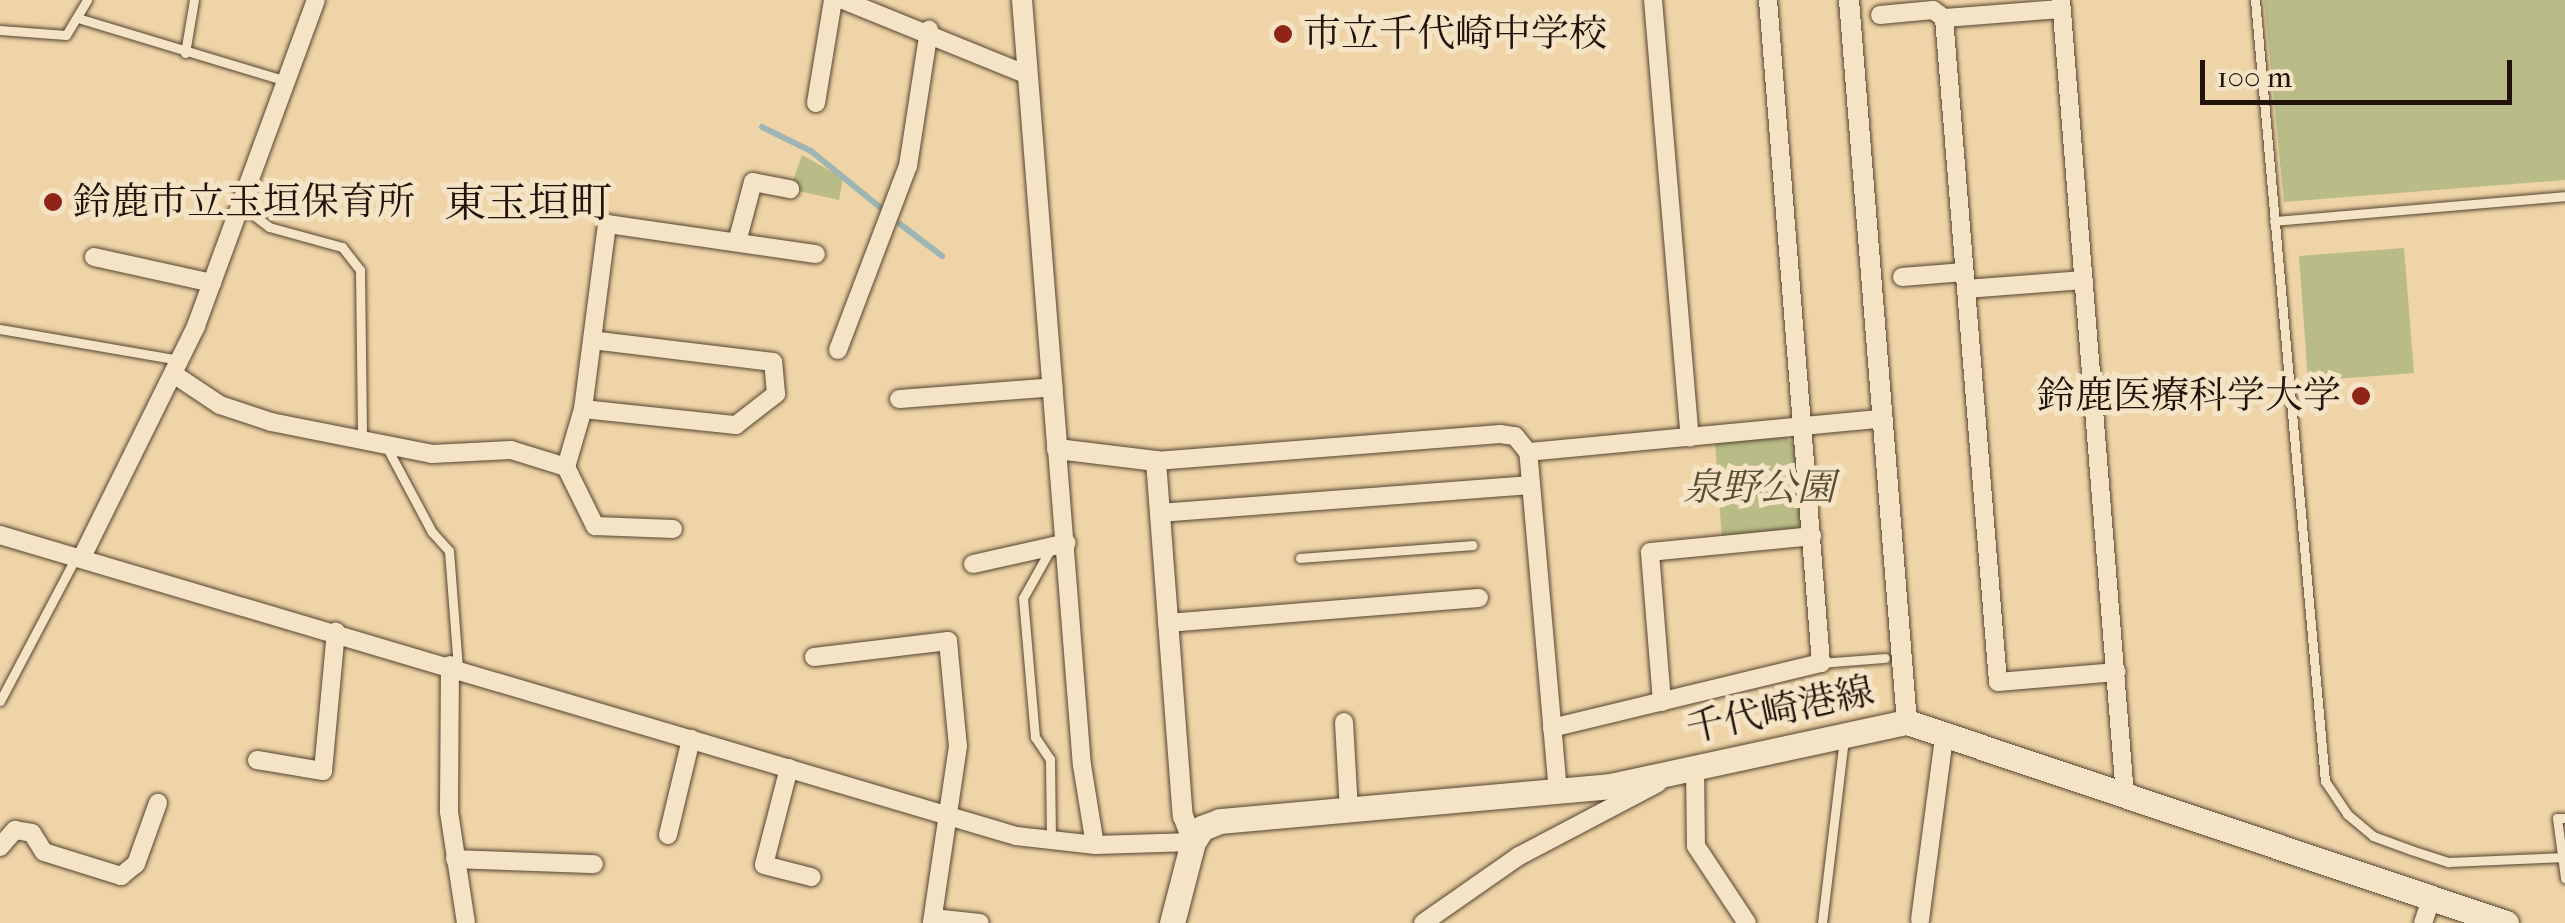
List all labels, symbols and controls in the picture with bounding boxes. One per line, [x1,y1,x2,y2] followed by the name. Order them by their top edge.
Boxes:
[1303,11,1607,57] place label: 市立千代崎中学校
[1272,23,1294,45] marker: 市立千代崎中学校
[2205,40,2518,102] scale bar
[2217,60,2292,95] text: 100 m
[73,179,415,225] place label: 鈴鹿市立玉垣保育所
[444,179,612,229] district label: 東玉垣町
[42,191,64,213] marker: 鈴鹿市立玉垣保育所
[2037,373,2341,419] place label: 鈴鹿医療科学大学
[2350,385,2372,407] marker: 鈴鹿医療科学大学
[1683,465,1835,511] park label: 泉野公園
[1682,668,1878,752] street label: 千代崎港線

